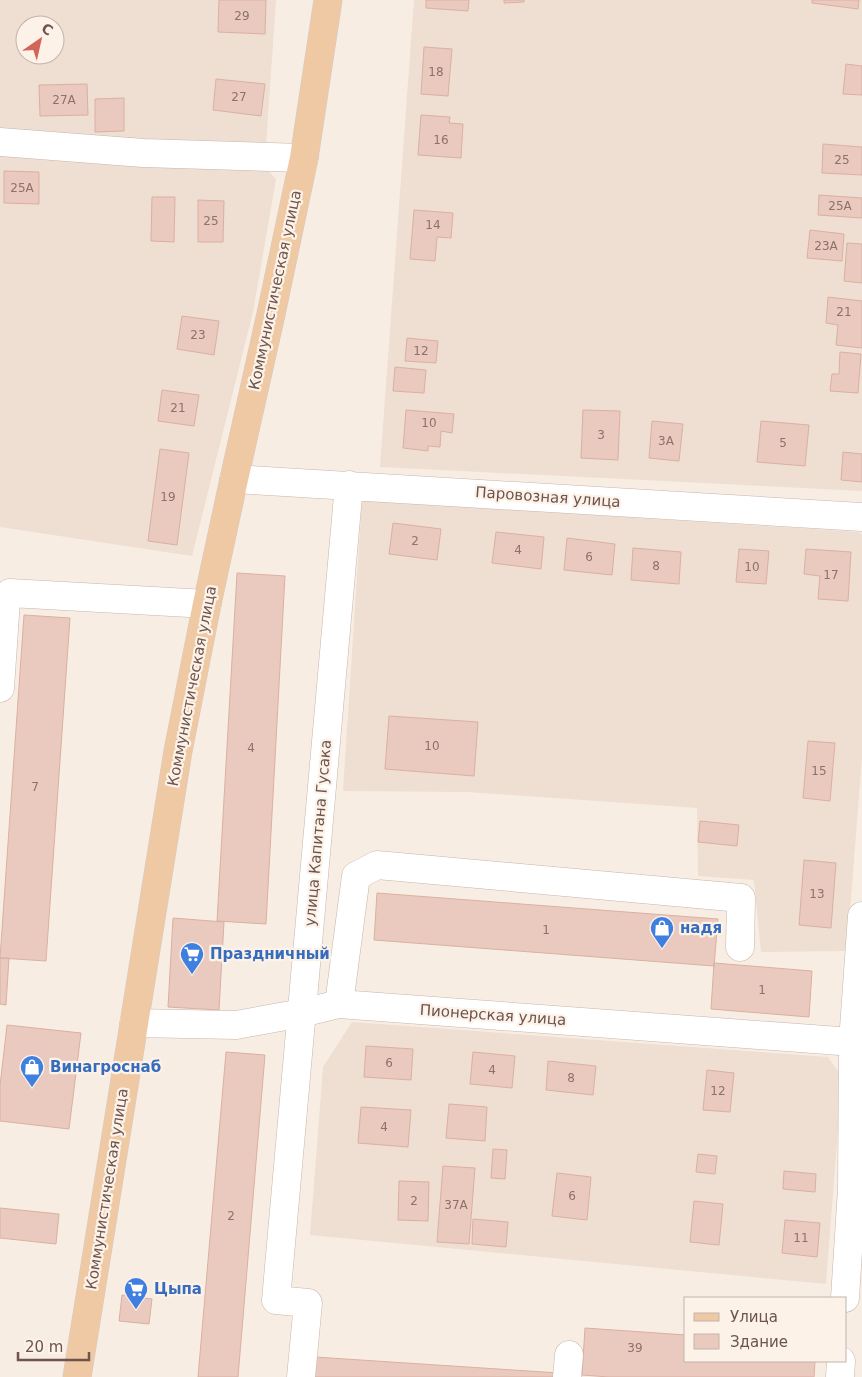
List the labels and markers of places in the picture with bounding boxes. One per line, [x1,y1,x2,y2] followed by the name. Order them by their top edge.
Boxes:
[649,915,675,949] shop icon: надя
[680,919,722,937] place label: надя
[179,941,205,975] supermarket icon: Праздничный
[210,945,330,963] place label: Праздничный
[19,1054,45,1088] shop icon: Винагроснаб
[50,1058,161,1076] place label: Винагроснаб
[123,1276,149,1310] supermarket icon: Цыпа
[154,1280,202,1298] place label: Цыпа

